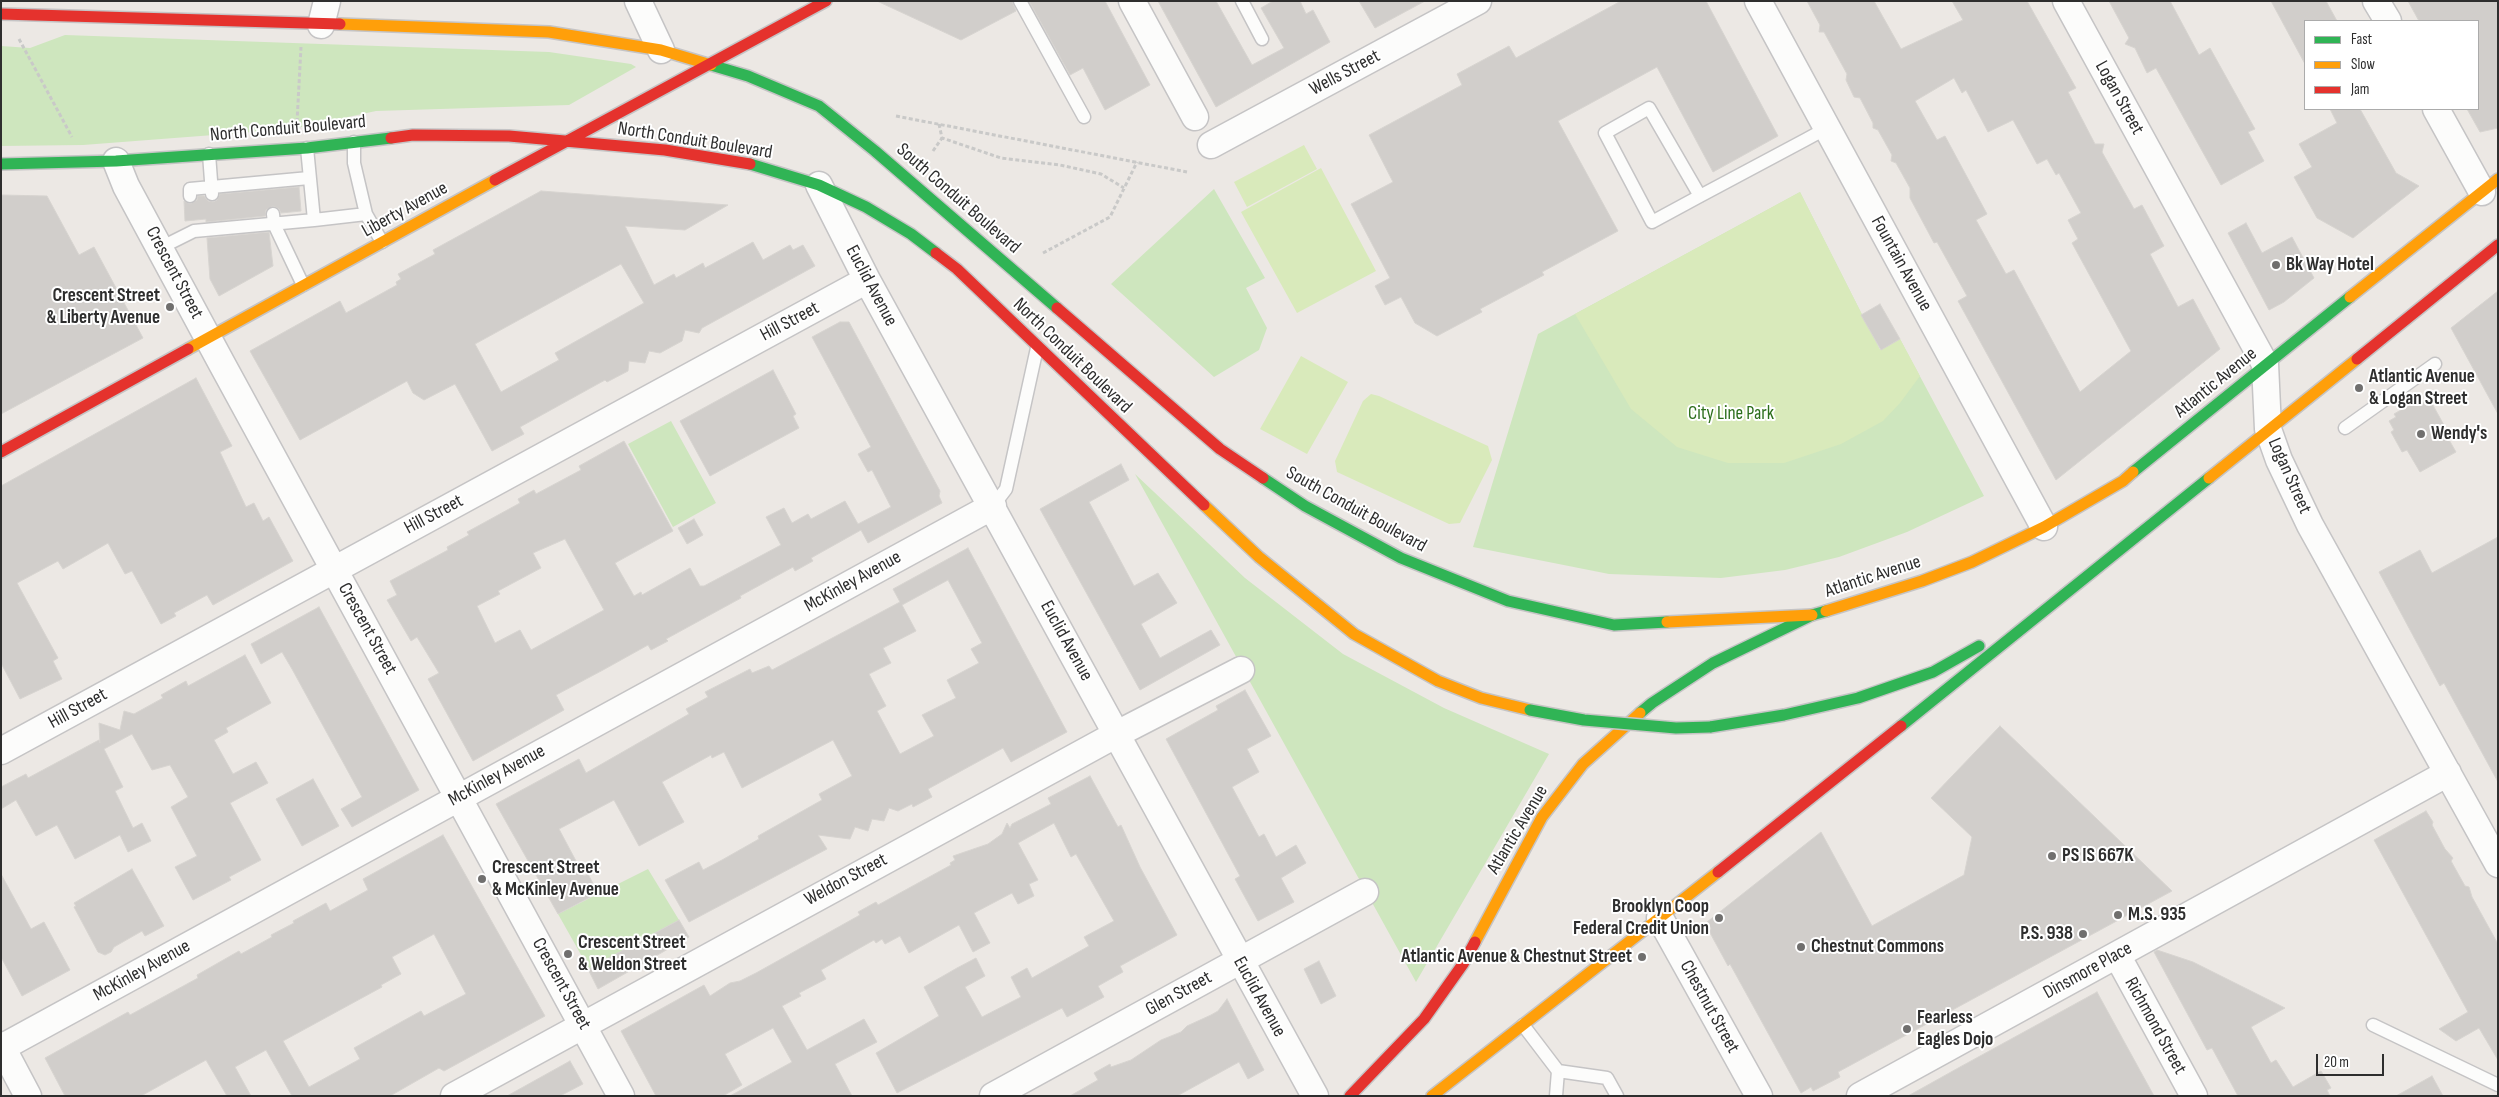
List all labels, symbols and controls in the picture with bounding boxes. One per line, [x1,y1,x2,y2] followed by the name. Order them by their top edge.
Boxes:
[2304,20,2479,110] legend
[2351,30,2372,49] text: Fast
[1306,45,1384,101] street label: Wells Street
[2351,55,2375,74] text: Slow
[2090,57,2148,139] street label: Logan Street
[2351,80,2369,99] text: Jam
[209,111,367,147] street label: North Conduit Boulevard
[616,118,774,164] street label: North Conduit Boulevard
[891,139,1025,259] street label: South Conduit Boulevard
[358,177,452,243] street label: Liberty Avenue
[1866,212,1936,316] street label: Fountain Avenue
[140,223,208,323] street label: Crescent Street
[840,242,902,330] street label: Euclid Avenue
[2286,254,2374,276] place label: Bk Way Hotel
[2270,259,2282,271] marker: Bk Way Hotel
[46,285,160,329] place label: Crescent Street & Liberty Avenue
[1008,294,1136,418] street label: North Conduit Boulevard
[757,297,823,347] street label: Hill Street
[164,301,176,313] marker: Crescent Street & Liberty Avenue
[2170,343,2262,423] street label: Atlantic Avenue
[2369,366,2475,410] place label: Atlantic Avenue & Logan Street
[2353,382,2365,394] marker: Atlantic Avenue & Logan Street
[1688,403,1774,425] park label: City Line Park
[2431,423,2487,445] place label: Wendy's
[2415,428,2427,440] marker: Wendy's
[2262,435,2316,517] street label: Logan Street
[1282,462,1430,558] street label: South Conduit Boulevard
[401,490,467,540] street label: Hill Street
[801,546,905,618] street label: McKinley Avenue
[1822,551,1924,603] street label: Atlantic Avenue
[333,579,401,679] street label: Crescent Street
[1035,597,1097,685] street label: Euclid Avenue
[45,684,111,734] street label: Hill Street
[445,740,549,812] street label: McKinley Avenue
[1483,781,1553,879] street label: Atlantic Avenue
[2062,845,2134,867] place label: PS IS 667K
[801,849,891,911] street label: Weldon Street
[2046,850,2058,862] marker: PS IS 667K
[492,857,619,901] place label: Crescent Street & McKinley Avenue
[476,873,488,885] marker: Crescent Street & McKinley Avenue
[1573,896,1709,940] place label: Brooklyn Coop Federal Credit Union
[2128,904,2186,926] place label: M.S. 935
[2112,909,2124,921] marker: M.S. 935
[1713,912,1725,924] marker: Brooklyn Coop Federal Credit Union
[2020,923,2073,945] place label: P.S. 938
[2077,928,2089,940] marker: P.S. 938
[578,932,687,976] place label: Crescent Street & Weldon Street
[527,934,595,1034] street label: Crescent Street
[90,935,194,1007] street label: McKinley Avenue
[1811,936,1944,958] place label: Chestnut Commons
[2040,937,2136,1005] street label: Dinsmore Place
[1795,941,1807,953] marker: Chestnut Commons
[1401,946,1632,968] place label: Atlantic Avenue & Chestnut Street
[562,948,574,960] marker: Crescent Street & Weldon Street
[1636,951,1648,963] marker: Atlantic Avenue & Chestnut Street
[1228,953,1290,1041] street label: Euclid Avenue
[1674,957,1744,1057] street label: Chestnut Street
[1142,967,1216,1021] street label: Glen Street
[2119,974,2191,1078] street label: Richmond Street
[1917,1007,1993,1051] place label: Fearless Eagles Dojo
[1901,1023,1913,1035] marker: Fearless Eagles Dojo
[2319,1044,2386,1076] scale bar
[2324,1053,2349,1072] text: 20 m

